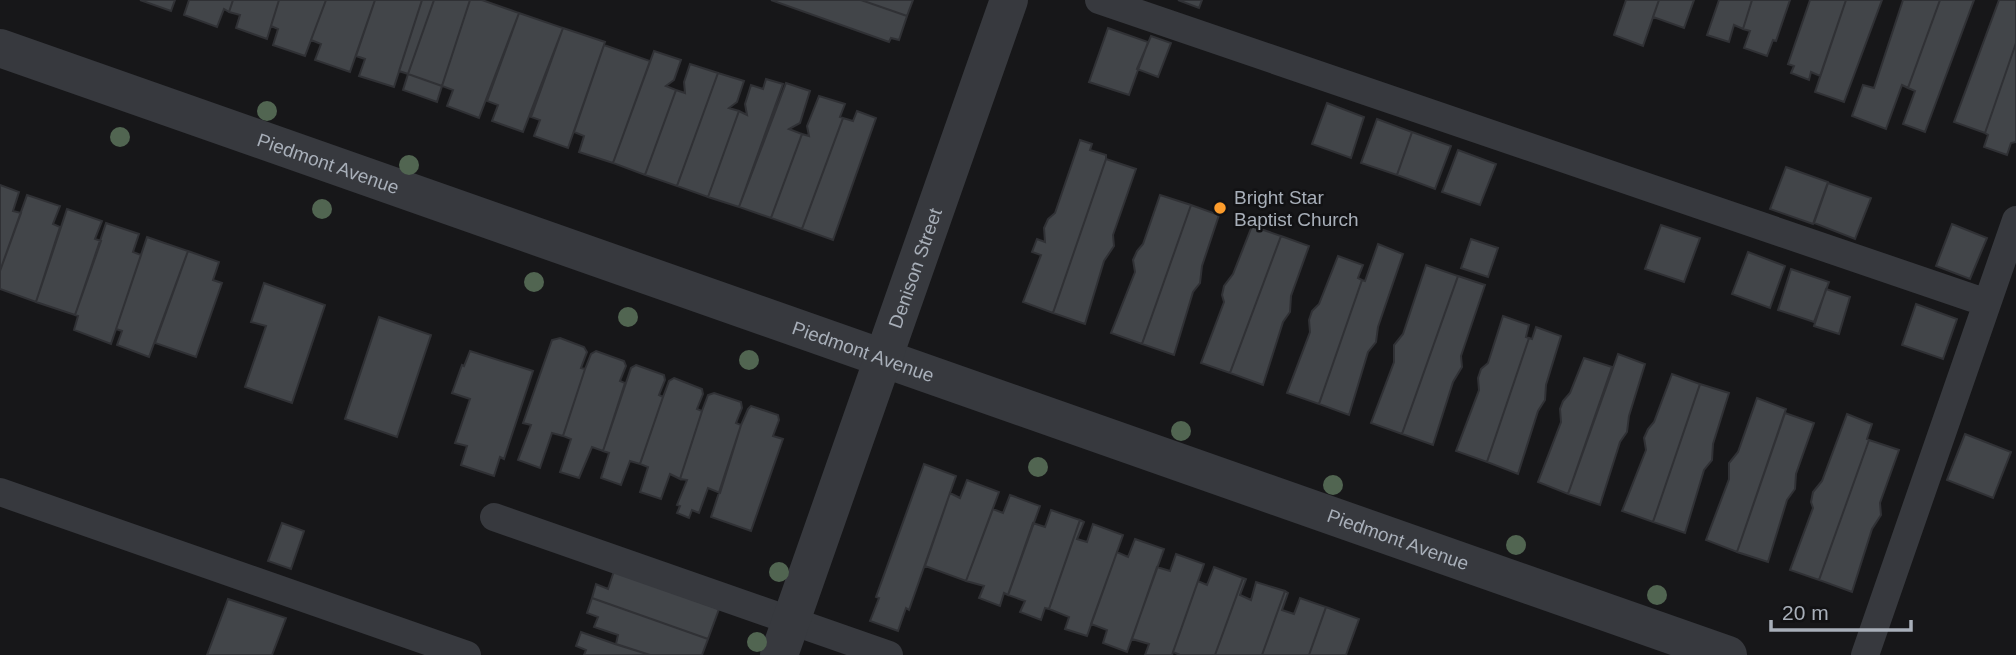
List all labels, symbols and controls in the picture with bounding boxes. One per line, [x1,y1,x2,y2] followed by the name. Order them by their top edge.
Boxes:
[255,129,402,198] street label: Piedmont Avenue
[1234,187,1359,230] place label: Bright Star Baptist Church
[1212,200,1228,216] marker: Bright Star Baptist Church
[884,205,946,331] street label: Denison Street
[790,317,937,386] street label: Piedmont Avenue
[1325,505,1472,574] street label: Piedmont Avenue
[1771,588,1911,632] scale bar
[1782,601,1829,624] text: 20 m

